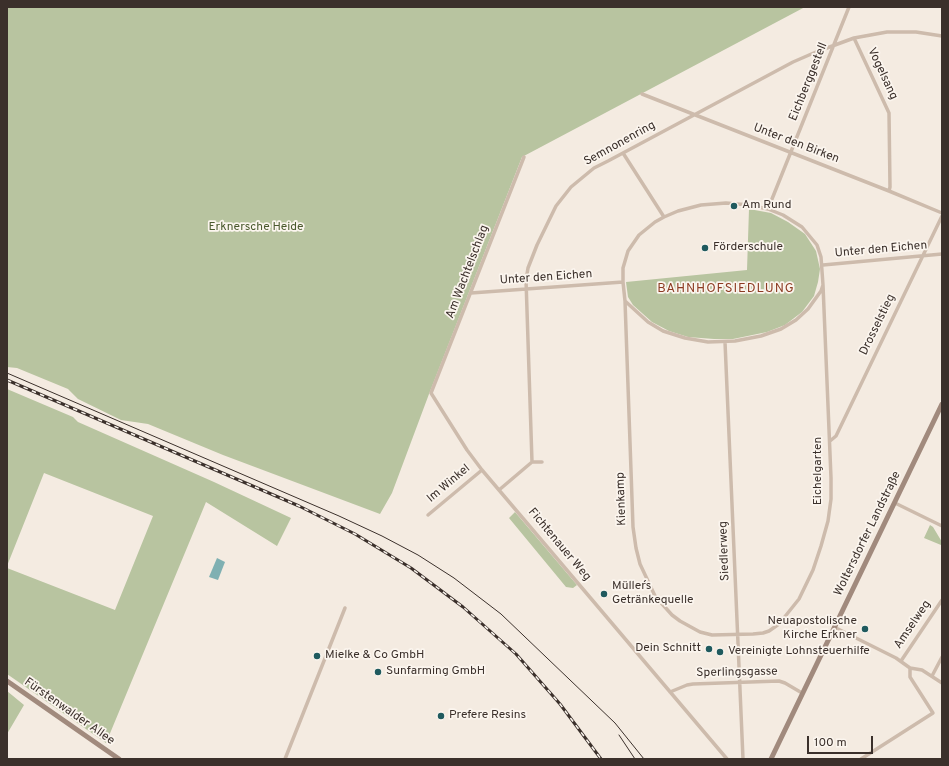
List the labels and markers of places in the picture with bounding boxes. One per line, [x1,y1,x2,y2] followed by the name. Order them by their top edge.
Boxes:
[742,199,791,213] place label: Am Rund
[729,201,739,211] marker: Am Rund
[713,241,783,255] place label: Förderschule
[700,243,710,253] marker: Förderschule
[612,580,693,608] place label: Müller´s Getränkequelle
[599,589,609,599] marker: Müller´s Getränkequelle
[767,615,857,643] place label: Neuapostolische Kirche Erkner
[860,624,870,634] marker: Neuapostolische Kirche Erkner
[635,642,701,656] place label: Dein Schnitt
[704,644,714,654] marker: Dein Schnitt
[728,645,870,659] place label: Vereinigte Lohnsteuerhilfe
[715,647,725,657] marker: Vereinigte Lohnsteuerhilfe
[325,649,424,663] place label: Mielke & Co GmbH
[312,651,322,661] marker: Mielke & Co GmbH
[386,665,485,679] place label: Sunfarming GmbH
[373,667,383,677] marker: Sunfarming GmbH
[449,709,526,723] place label: Prefere Resins
[436,711,446,721] marker: Prefere Resins

